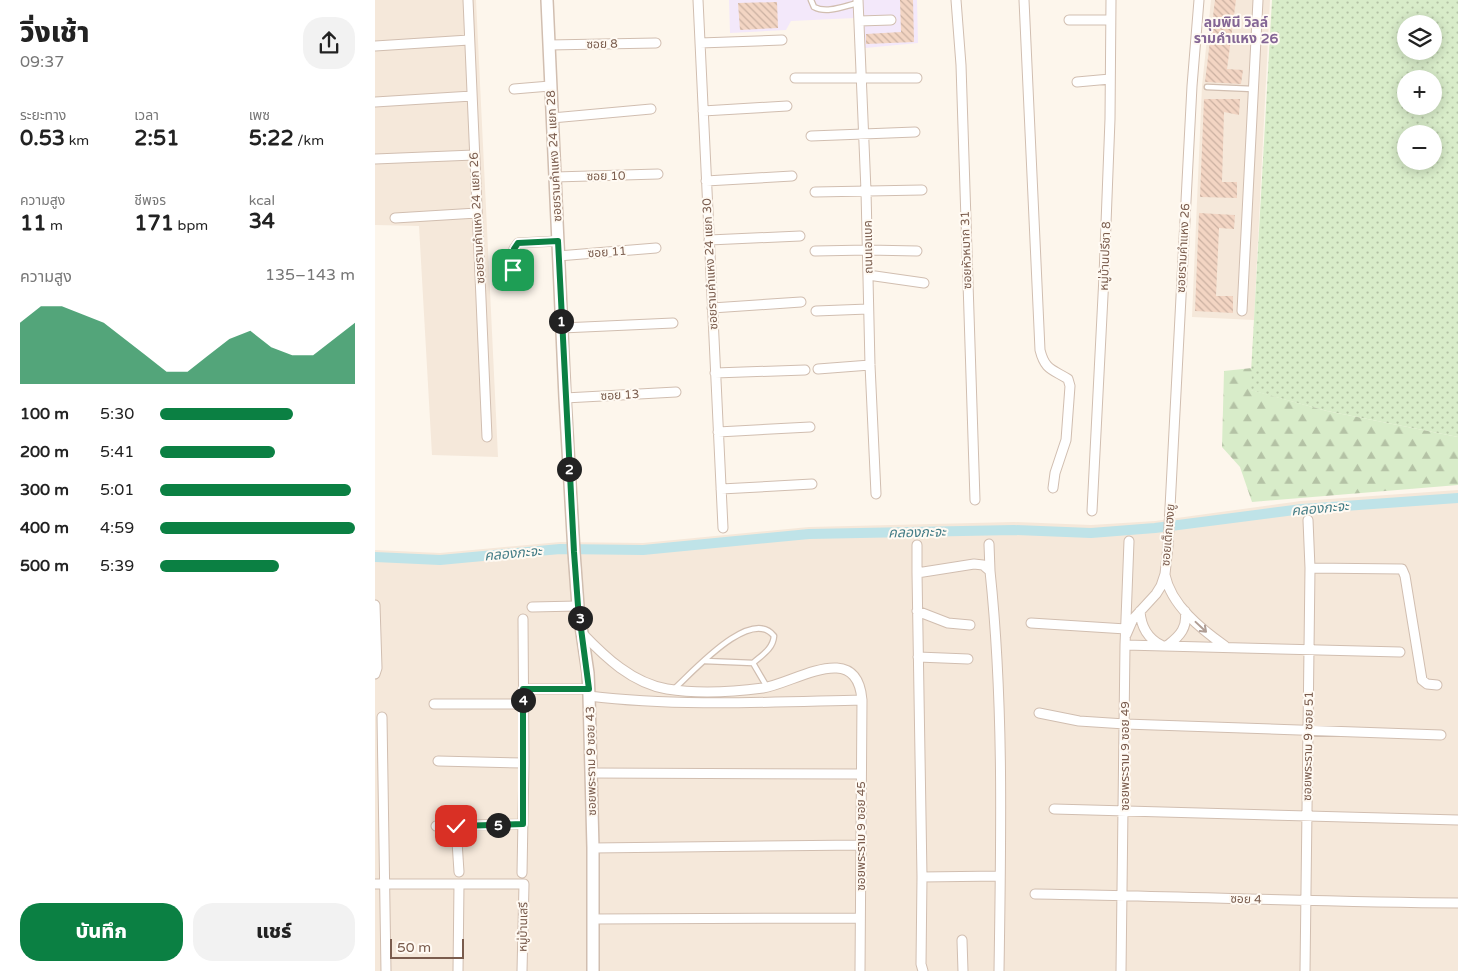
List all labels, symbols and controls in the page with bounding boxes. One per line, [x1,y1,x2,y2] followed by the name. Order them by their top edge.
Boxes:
[1194,14,1278,47] district label: ลุมพินี วิลล์ รามคำแหง 26
[1397,15,1442,170] map controls
[1397,15,1442,60] button: layers
[20,16,89,50] text: วิ่งเช้า
[303,17,355,69] button: share
[586,37,618,51] street label: ซอย 8
[20,52,64,72] text: 09:37
[1397,70,1442,115] button: +
[544,90,564,222] street label: ซอยรามคำแหง 24 แยก 28
[20,107,66,124] text: ระยะทาง
[134,107,159,124] text: เวลา
[249,107,270,124] text: เพซ
[1397,125,1442,170] button: −
[20,126,65,151] text: 0.53
[134,126,179,151] text: 2:51
[249,126,294,151] text: 5:22
[65,132,89,149] text: km
[294,132,324,149] text: /km
[467,152,487,284] street label: ซอยรามคำแหง 24 แยก 26
[586,169,626,183] street label: ซอย 10
[20,192,65,209] text: ความสูง
[134,192,166,209] text: ชีพจร
[249,192,275,209] text: kcal
[700,197,720,330] street label: ซอยรามคำแหง 24 แยก 30
[1174,203,1192,293] street label: ซอยรามคำแหง 26
[249,209,275,234] text: 34
[20,211,46,236] text: 11
[134,211,174,236] text: 171
[958,211,974,289] street label: ซอยหัวหมาก 31
[46,217,63,234] text: m
[174,217,208,234] text: bpm
[861,220,875,274] street label: ถนนเอแบค
[1097,221,1113,291] street label: หมู่บ้านปรีชา 8
[587,244,627,260] street label: ซอย 11
[492,249,534,291] pin
[499,256,527,284] icon: arrive
[265,265,355,285] text: 135–143 m
[20,267,72,287] text: ความสูง
[549,308,573,334] pin: 1
[557,313,566,330] text: 1
[600,387,640,403] street label: ซอย 13
[20,404,69,424] text: 100 m
[100,404,134,424] text: 5:30
[20,442,69,462] text: 200 m
[100,442,134,462] text: 5:41
[557,456,581,482] pin: 2
[565,461,574,478] text: 2
[20,480,69,500] text: 300 m
[100,480,134,500] text: 5:01
[1291,497,1351,519] water label: คลองกะจะ
[1158,503,1178,567] street label: ซอยเต็กเฮงยู
[20,518,69,538] text: 400 m
[100,518,134,538] text: 4:59
[888,523,947,542] water label: คลองกะจะ
[484,542,544,564] water label: คลองกะจะ
[20,556,69,576] text: 500 m
[100,556,134,576] text: 5:39
[567,606,593,630] pin: 3
[576,610,585,627] text: 3
[1194,621,1207,633] one-way arrow
[511,688,535,712] pin: 4
[1300,691,1316,801] street label: ซอยพระราม 9 ซอย 51
[519,692,528,709] text: 4
[1118,701,1132,811] street label: ซอยพระราม 9 ซอย 49
[583,706,599,816] street label: ซอยพระราม 9 ซอย 43
[854,781,868,891] street label: ซอยพระราม 9 ซอย 45
[435,805,477,847] pin
[442,812,470,840] icon: check
[485,812,511,838] pin: 5
[494,817,503,834] text: 5
[1230,891,1262,907] street label: ซอย 4
[516,902,530,952] street label: หมู่บ้านเสรี
[20,903,183,961] button: บันทึก
[193,903,355,961] button: แชร์
[390,936,464,959] scale bar
[397,939,431,956] text: 50 m

